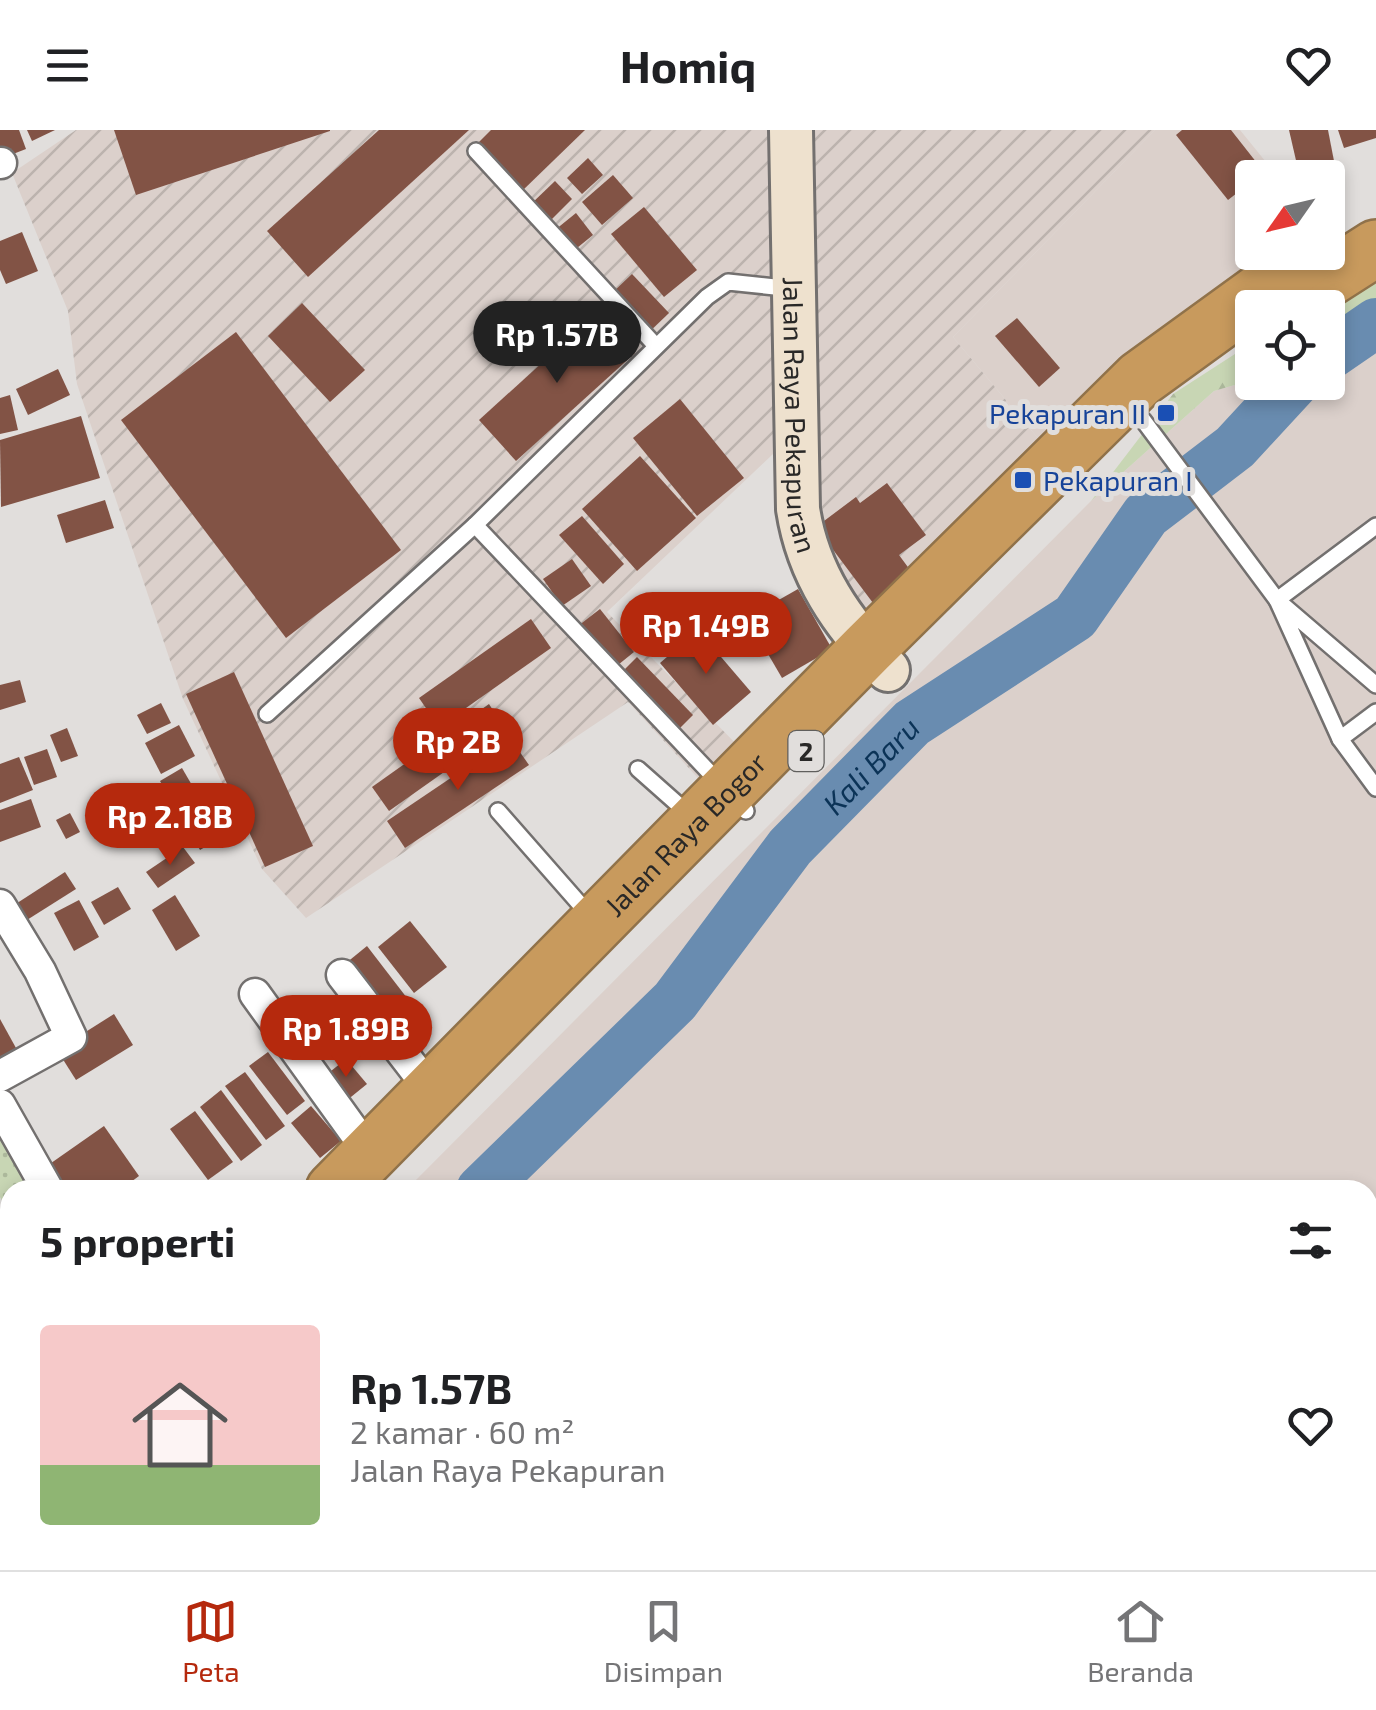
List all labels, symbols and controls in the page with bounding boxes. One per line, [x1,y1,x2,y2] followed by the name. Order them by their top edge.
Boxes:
[40,38,95,93] icon: menu
[620,38,756,92] text: Homiq
[1281,38,1336,93] icon: heart
[1235,160,1345,270] north arrow
[1235,160,1345,400] map controls
[777,277,825,557] street label: Jalan Raya Pekapuran
[1235,290,1345,400] button: locate
[454,301,660,386] pin: Rp 1.57B
[495,314,619,352] text: Rp 1.57B
[989,396,1146,430] place label: Pekapuran II
[1155,402,1177,424] marker: Pekapuran II
[1043,463,1193,497] place label: Pekapuran I
[1012,469,1034,491] marker: Pekapuran I
[603,592,809,677] pin: Rp 1.49B
[642,605,770,643] text: Rp 1.49B
[388,708,528,793] pin: Rp 2B
[815,709,926,821] water label: Kali Baru
[415,721,501,759] text: Rp 2B
[788,731,824,771] road number: 2
[597,745,773,923] street label: Jalan Raya Bogor
[67,783,273,868] pin: Rp 2.18B
[107,796,233,834] text: Rp 2.18B
[243,995,449,1080] pin: Rp 1.89B
[282,1008,410,1046] text: Rp 1.89B
[1283,1213,1338,1268] icon: filters
[40,1215,235,1265] text: 5 properti
[350,1362,512,1412] text: Rp 1.57B
[120,1365,240,1485] icon: home
[1283,1398,1338,1453] icon: heart
[350,1412,575,1450] text: 2 kamar · 60 m²
[350,1450,666,1488] text: Jalan Raya Pekapuran
[182,1594,240,1688] tab: Peta
[604,1594,723,1688] tab: Disimpan
[1087,1594,1194,1688] tab: Beranda

